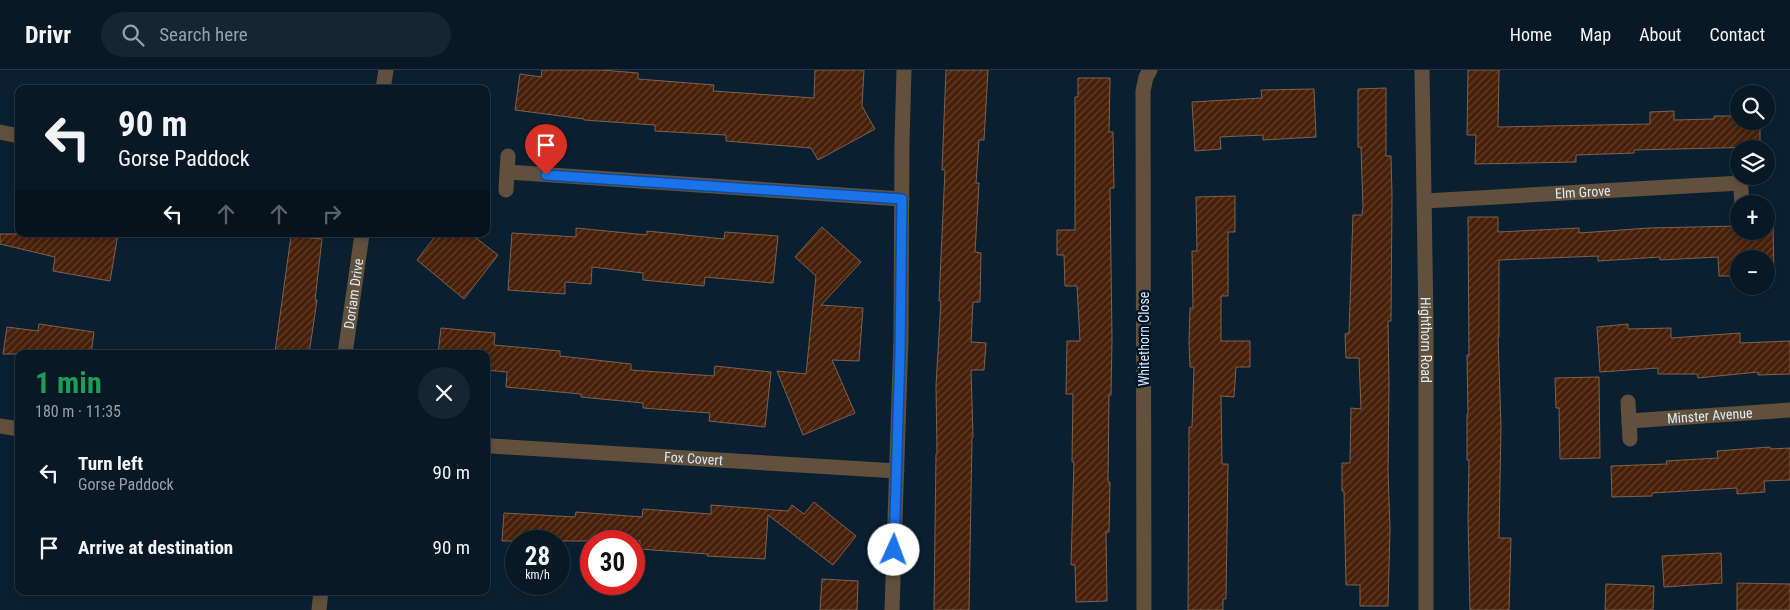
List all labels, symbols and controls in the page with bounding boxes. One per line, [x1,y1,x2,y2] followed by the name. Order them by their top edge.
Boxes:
[101,12,451,57] search box
[25,21,71,49] text: Drivr
[119,21,147,49] icon: search
[159,23,248,46] text: Search here
[1510,24,1552,45] text: Home
[1580,24,1611,45] text: Map
[1639,24,1681,45] text: About
[1709,24,1765,45] text: Contact
[1730,85,1775,295] map controls
[1730,85,1775,130] button: search
[118,104,187,145] text: 90 m
[35,105,100,170] icon: left
[525,124,567,175] pin
[532,131,560,159] icon: arrive
[1730,140,1775,185] button: layers
[118,146,250,171] text: Gorse Paddock
[1554,182,1611,202] street label: Elm Grove
[1730,195,1775,240] button: +
[159,200,187,228] icon: left
[212,200,240,228] icon: ahead
[265,200,293,228] icon: ahead
[318,200,346,228] icon: right
[1730,250,1775,295] button: −
[341,257,367,330] street label: Doriam Drive
[1136,291,1152,386] street label: Whitethorn Close
[1418,297,1434,383] street label: Highthorn Road
[35,365,102,400] text: 1 min
[418,367,470,419] button: close
[35,402,121,421] text: 180 m · 11:35
[1667,405,1753,426] street label: Minster Avenue
[664,449,724,468] street label: Fox Covert
[78,452,143,475] text: Turn left
[35,459,63,487] icon: left
[433,461,470,484] text: 90 m
[78,475,174,494] text: Gorse Paddock
[867,523,919,575] position arrow
[580,530,645,595] speed limit sign: 30
[35,534,63,562] icon: arrive
[78,536,233,559] text: Arrive at destination
[433,536,470,559] text: 90 m
[525,542,550,571] text: 28
[525,568,550,582] text: km/h

